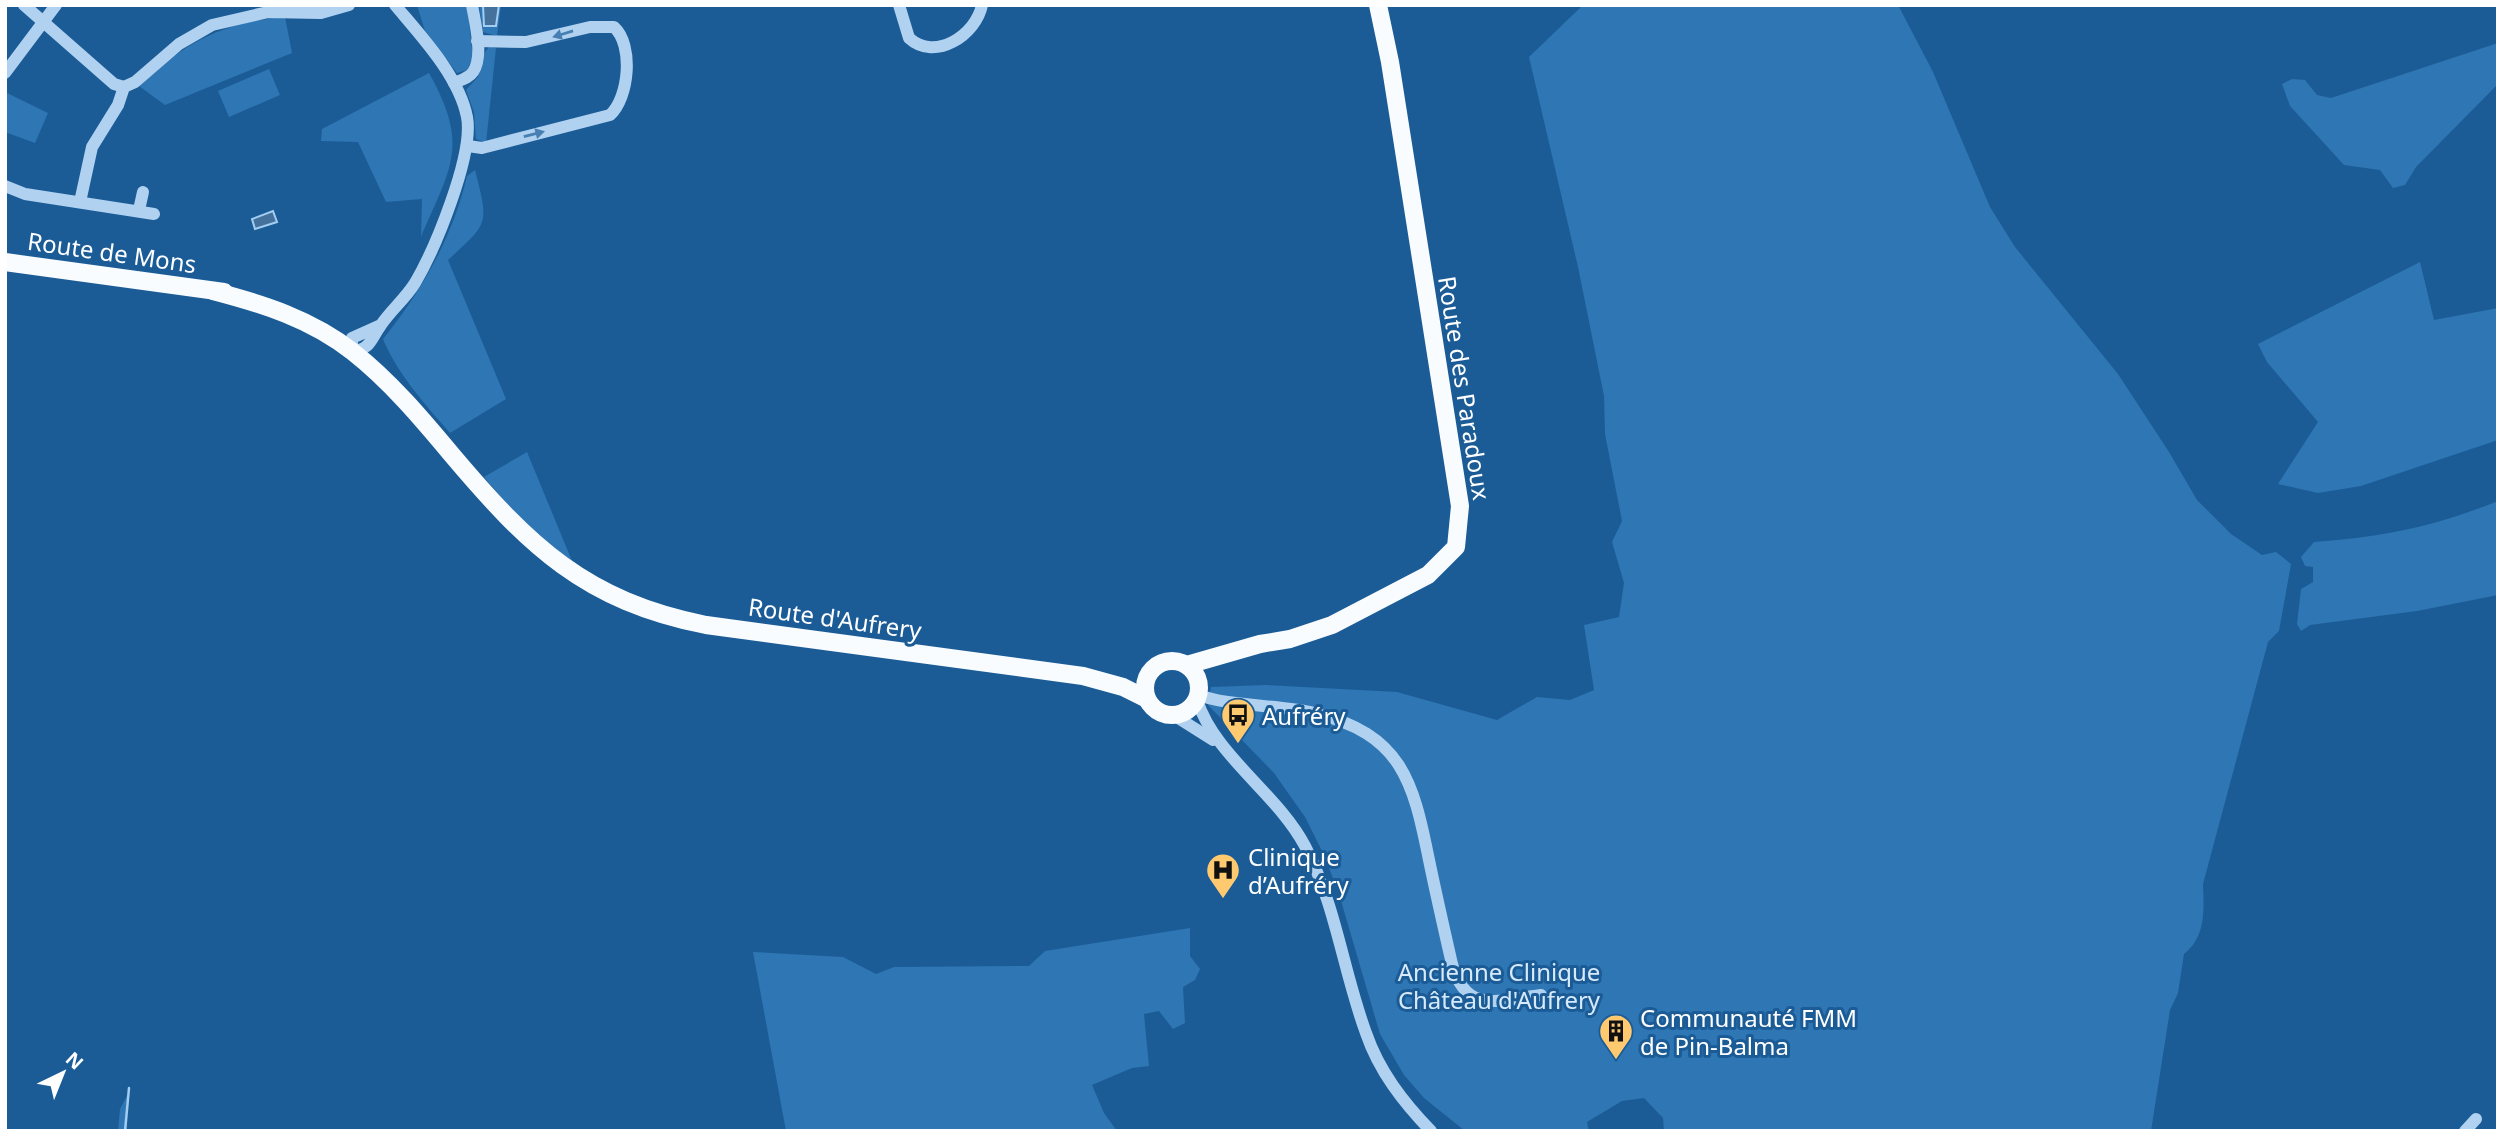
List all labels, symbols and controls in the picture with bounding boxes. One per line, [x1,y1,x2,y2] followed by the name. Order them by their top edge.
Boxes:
[552,29,573,39] one-way arrow
[523,128,545,139] one-way arrow
[26,224,198,280] street label: Route de Mons
[1431,274,1499,503] street label: Route des Paradoux
[746,590,925,647] street label: Route d'Aufrery
[1219,696,1257,745] bus stop icon: Aufréry
[1262,699,1346,732] place label: Aufréry
[1248,840,1350,901] place label: Clinique d’Aufréry
[1204,851,1242,900] hospital icon: Clinique d’Aufréry
[1398,955,1601,1016] park label: Ancienne Clinique Château d'Aufrery
[1640,1001,1857,1062] place label: Communauté FMM de Pin-Balma
[1597,1012,1635,1061] building icon: Communauté FMM de Pin-Balma
[28,1038,98,1108] north arrow
[60,1046,89,1075] text: N

